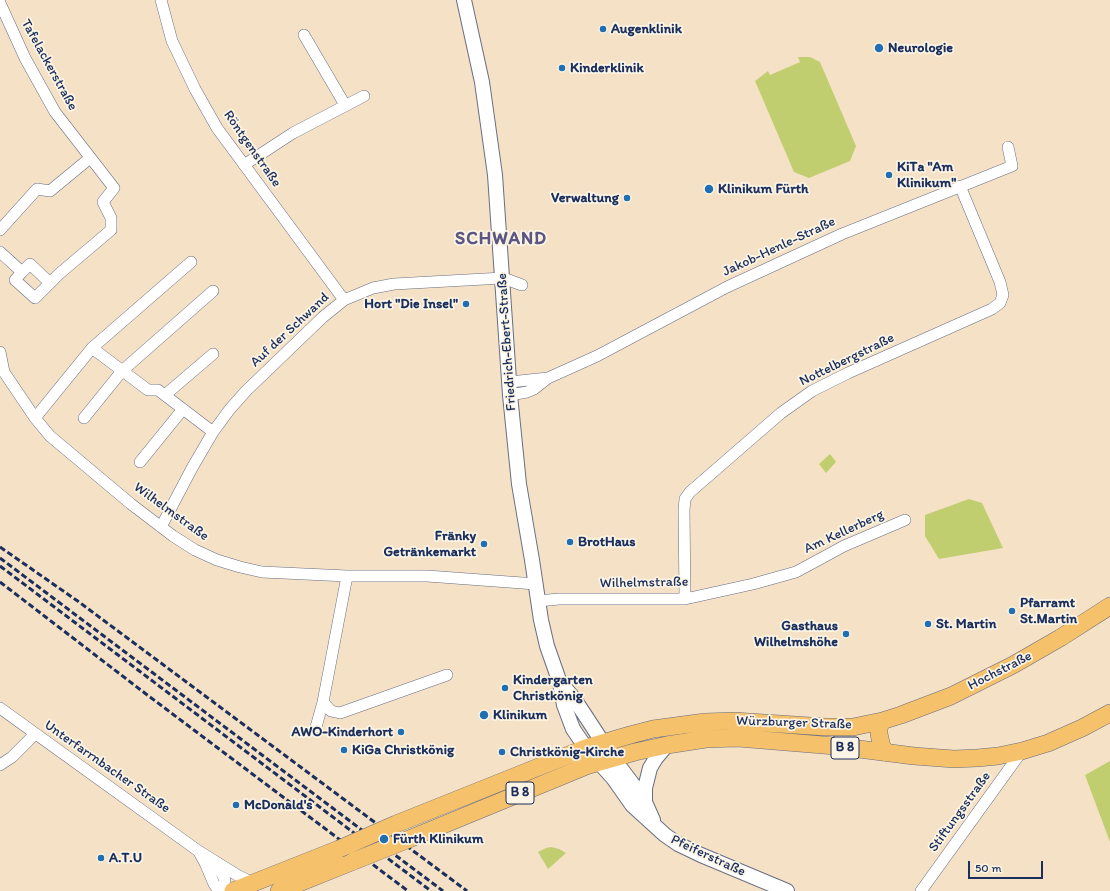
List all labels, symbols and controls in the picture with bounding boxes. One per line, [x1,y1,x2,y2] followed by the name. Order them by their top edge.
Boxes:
[17,17,81,113] street label: Tafelackerstraße
[611,21,682,37] place label: Augenklinik
[598,24,608,34] marker: Augenklinik
[888,40,953,56] place label: Neurologie
[873,42,885,54] marker: Neurologie
[570,60,644,76] place label: Kinderklinik
[557,63,567,73] marker: Kinderklinik
[219,107,285,191] street label: Röntgenstraße
[897,159,956,192] place label: KiTa "Am Klinikum"
[884,170,894,180] marker: KiTa "Am Klinikum"
[718,181,809,197] place label: Klinikum Fürth
[703,183,715,195] marker: Klinikum Fürth
[551,190,619,206] place label: Verwaltung
[622,193,632,203] marker: Verwaltung
[720,213,838,281] street label: Jakob-Henle-Straße
[455,228,547,250] district label: SCHWAND
[494,273,520,411] street label: Friedrich-Ebert-Straße
[247,289,333,371] street label: Auf der Schwand
[364,296,458,312] place label: Hort "Die Insel"
[461,299,471,309] marker: Hort "Die Insel"
[797,330,897,390] street label: Nottelbergstraße
[130,479,212,545] street label: Wilhelmstraße
[801,506,887,558] street label: Am Kellerberg
[383,528,476,560] place label: Fränky Getränkemarkt
[578,534,636,550] place label: BrotHaus
[565,537,575,547] marker: BrotHaus
[479,539,489,549] marker: Fränky Getränkemarkt
[600,574,688,592] street label: Wilhelmstraße
[1020,595,1077,628] place label: Pfarramt St.Martin
[1007,606,1017,616] marker: Pfarramt St.Martin
[936,616,996,632] place label: St. Martin
[754,618,838,650] place label: Gasthaus Wilhelmshöhe
[923,619,933,629] marker: St. Martin
[841,629,851,639] marker: Gasthaus Wilhelmshöhe
[965,648,1035,694] street label: Hochstraße
[513,672,593,704] place label: Kindergarten Christkönig
[500,683,510,693] marker: Kindergarten Christkönig
[493,707,547,723] place label: Klinikum
[478,709,490,721] marker: Klinikum
[736,713,852,733] street label: Würzburger Straße
[41,717,173,817] street label: Unterfarrnbacher Straße
[291,724,393,740] place label: AWO-Kinderhort
[396,727,406,737] marker: AWO-Kinderhort
[831,737,859,759] road number: B 8
[352,742,454,758] place label: KiGa Christkönig
[510,744,624,760] place label: Christkönig-Kirche
[339,745,349,755] marker: KiGa Christkönig
[497,747,507,757] marker: Christkönig-Kirche
[925,769,995,855] street label: Stiftungsstraße
[506,782,534,804] road number: B 8
[244,797,312,813] place label: McDonald's
[231,800,241,810] marker: McDonald's
[393,831,484,847] place label: Fürth Klinikum
[668,831,748,881] street label: Pfeiferstraße
[378,833,390,845] marker: Fürth Klinikum
[109,850,142,866] place label: A.T.U
[96,853,106,863] marker: A.T.U
[970,853,1045,879] scale bar
[975,861,1001,875] text: 50 m

